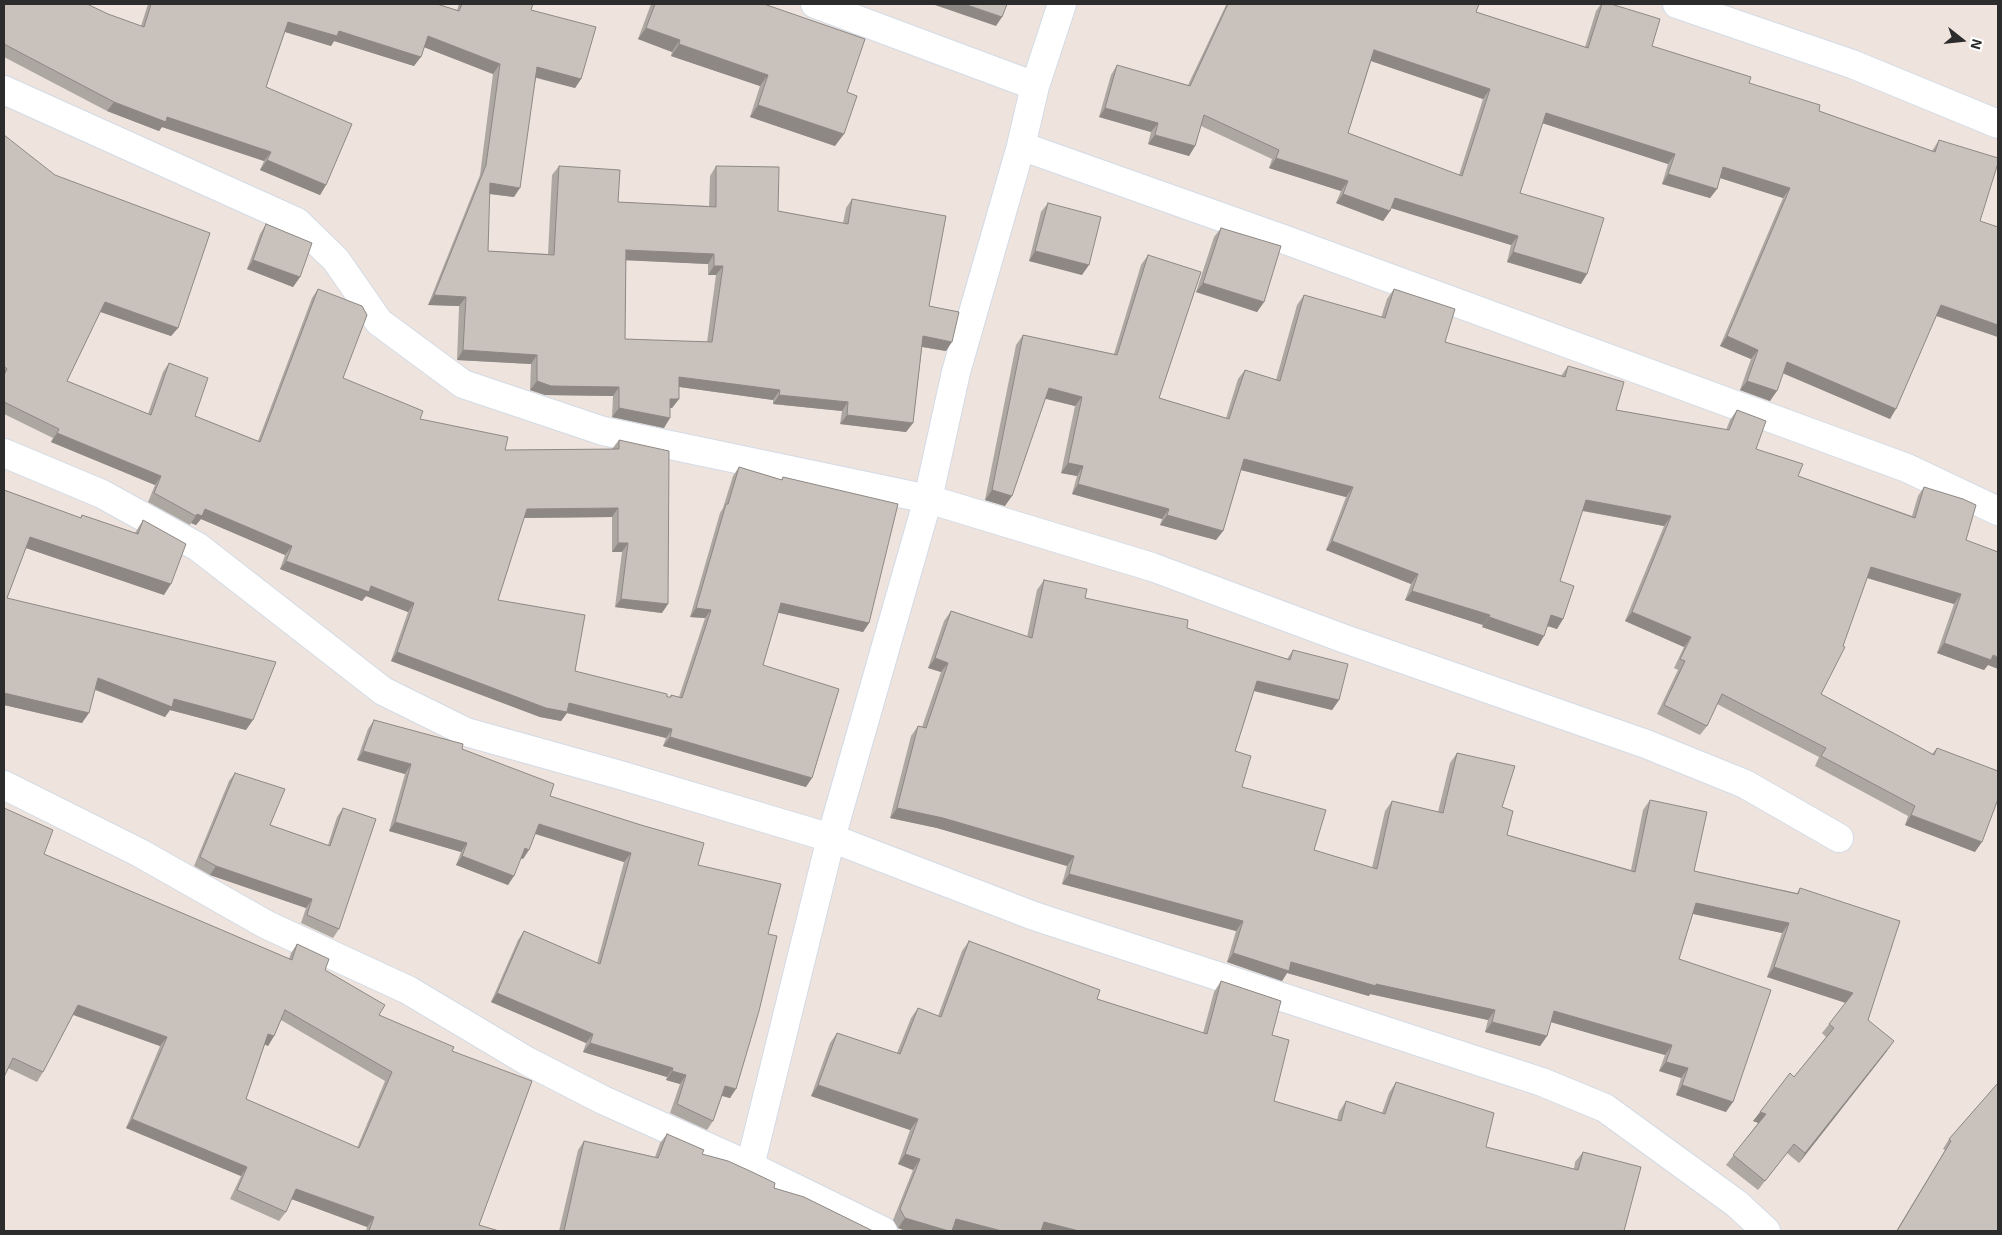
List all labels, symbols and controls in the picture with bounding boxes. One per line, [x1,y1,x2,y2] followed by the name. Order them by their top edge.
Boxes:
[1937,15,1987,65] north arrow
[1967,37,1986,51] text: N

